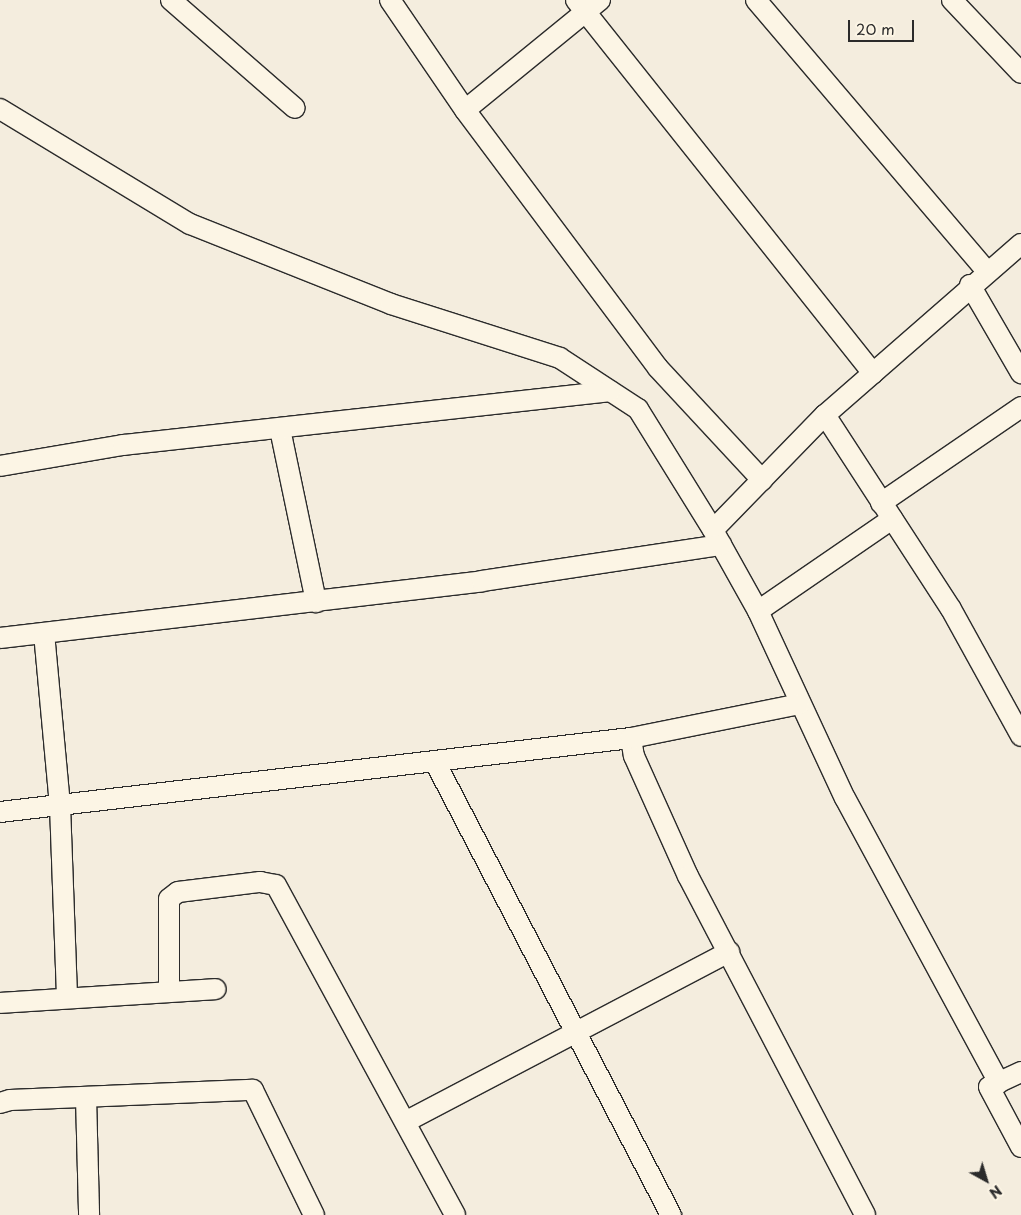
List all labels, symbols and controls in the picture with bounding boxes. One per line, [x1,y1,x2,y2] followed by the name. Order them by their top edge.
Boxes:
[851,10,917,42] scale bar
[856,17,895,40] text: 20 m
[961,1155,1011,1205] north arrow
[985,1180,1007,1204] text: N

